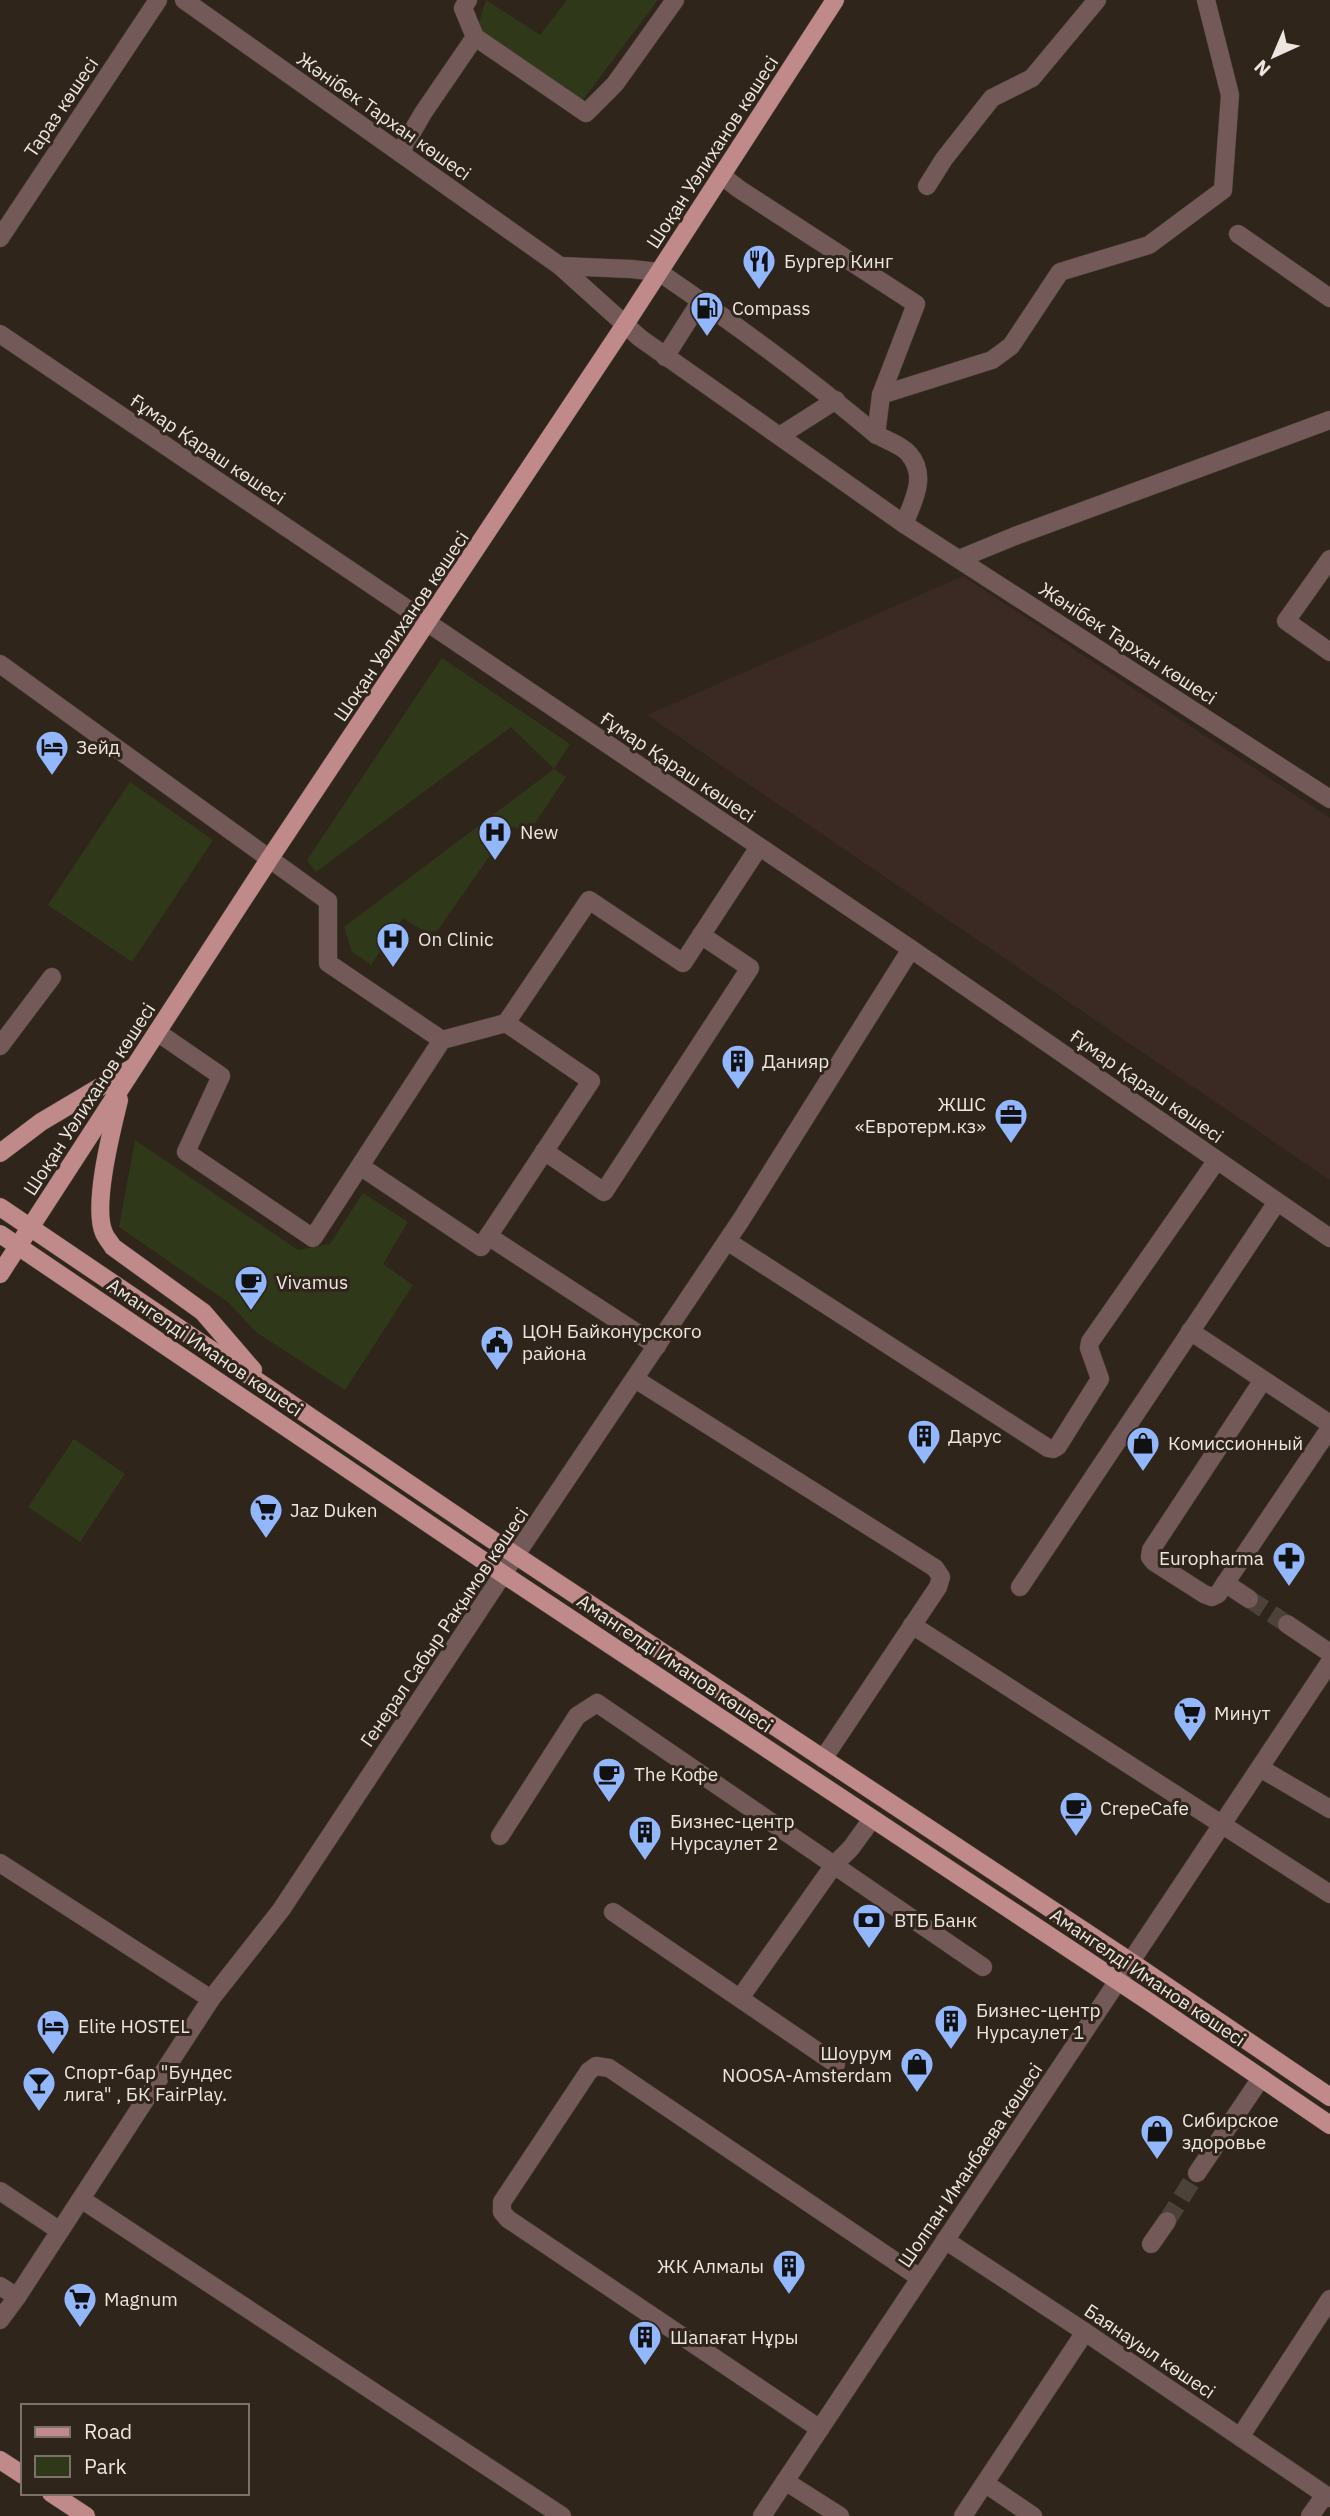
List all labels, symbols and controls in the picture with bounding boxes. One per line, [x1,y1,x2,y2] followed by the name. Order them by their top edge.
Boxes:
[1239,21,1309,91] north arrow
[292,47,476,185] street label: Жәнібек Тархан көшесі
[641,51,783,253] street label: Шоқан Уәлиханов көшесі
[19,52,103,162] street label: Тараз көшесі
[1249,55,1275,82] text: N
[740,242,778,291] restaurant icon: Бургер Кинг
[784,249,893,273] place label: Бургер Кинг
[688,289,726,338] fuel station icon: Compass
[732,296,811,320] place label: Compass
[126,388,290,510] street label: Ғұмар Қараш көшесі
[328,526,474,726] street label: Шоқан Уәлиханов көшесі
[1035,577,1221,709] street label: Жәнібек Тархан көшесі
[596,706,760,828] street label: Ғұмар Қараш көшесі
[33,728,71,777] hotel icon: Зейд
[76,735,120,759] place label: Зейд
[476,813,514,862] hospital icon: New
[520,820,558,844] place label: New
[374,920,412,969] hospital icon: On Clinic
[418,927,494,951] place label: On Clinic
[18,998,160,1200] street label: Шоқан Уәлиханов көшесі
[1066,1024,1228,1148] street label: Ғұмар Қараш көшесі
[719,1042,757,1091] building icon: Данияр
[762,1049,829,1073] place label: Данияр
[855,1092,986,1138] place label: ЖШС «Евротерм.кз»
[992,1096,1030,1145] office icon: ЖШС «Евротерм.кз»
[232,1263,270,1312] cafe icon: Vivamus
[276,1270,348,1294] place label: Vivamus
[103,1273,307,1421] street label: Амангелді Иманов көшесі
[522,1319,702,1365] place label: ЦОН Байконурского района
[478,1323,516,1372] public building icon: ЦОН Байконурского района
[905,1417,943,1466] building icon: Дарус
[948,1424,1002,1448] place label: Дарус
[1124,1424,1162,1473] shop icon: Комиссионный
[1168,1431,1303,1455] place label: Комиссионный
[247,1491,285,1540] supermarket icon: Jaz Duken
[290,1498,378,1522] place label: Jaz Duken
[355,1503,533,1751] street label: Генерал Сабыр Рақымов көшесі
[1270,1539,1308,1588] pharmacy icon: Europharma
[1159,1546,1264,1570] place label: Europharma
[573,1589,777,1737] street label: Амангелді Иманов көшесі
[1171,1694,1209,1743] supermarket icon: Минут
[1214,1701,1270,1725] place label: Минут
[590,1755,628,1804] cafe icon: The Кофе
[634,1762,718,1786] place label: The Кофе
[1057,1789,1095,1838] cafe icon: CrepeCafe
[1100,1796,1189,1820] place label: CrepeCafe
[670,1809,795,1855] place label: Бизнес-центр Нурсаулет 2
[626,1813,664,1862] building icon: Бизнес-центр Нурсаулет 2
[850,1901,888,1950] bank icon: ВТБ Банк
[1046,1903,1250,2051] street label: Амангелді Иманов көшесі
[894,1908,977,1932] place label: ВТБ Банк
[976,1998,1101,2044] place label: Бизнес-центр Нурсаулет 1
[932,2002,970,2051] building icon: Бизнес-центр Нурсаулет 1
[34,2007,72,2056] hotel icon: Elite HOSTEL
[78,2014,190,2038] place label: Elite HOSTEL
[722,2041,892,2087] place label: Шоурум NOOSA-Amsterdam
[898,2045,936,2094] shop icon: Шоурум NOOSA-Amsterdam
[893,2058,1047,2272] street label: Шолпан Иманбаева көшесі
[64,2060,233,2106] place label: Спорт-бар "Бундес лига" , БК FairPlay.
[20,2064,58,2113] bar icon: Спорт-бар "Бундес лига" , БК FairPlay.
[1182,2108,1279,2154] place label: Сибирское здоровье
[1138,2112,1176,2161] shop icon: Сибирское здоровье
[770,2247,808,2296] building icon: ЖК Алмалы
[657,2254,764,2278] place label: ЖК Алмалы
[61,2280,99,2329] supermarket icon: Magnum
[104,2287,178,2311] place label: Magnum
[1080,2298,1220,2404] street label: Баянауыл көшесі
[626,2318,664,2367] building icon: Шапағат Нұры
[670,2325,799,2349] place label: Шапағат Нұры
[21,2404,248,2495] legend
[84,2417,132,2445] text: Road
[84,2452,127,2480] text: Park

